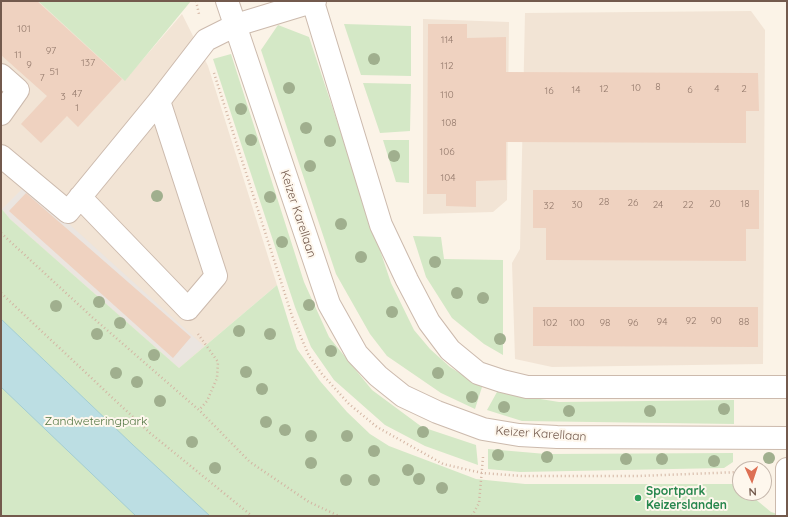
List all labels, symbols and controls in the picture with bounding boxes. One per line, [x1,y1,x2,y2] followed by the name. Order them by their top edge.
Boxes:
[17,23,31,35] house number: 101
[441,34,453,46] house number: 114
[46,45,56,57] house number: 97
[14,49,22,61] house number: 11
[81,57,95,69] house number: 137
[26,59,32,71] house number: 9
[441,60,453,72] house number: 112
[49,66,59,78] house number: 51
[39,72,45,84] house number: 7
[655,81,661,93] house number: 8
[631,82,641,94] house number: 10
[599,83,609,95] house number: 12
[714,83,720,95] house number: 4
[741,83,747,95] house number: 2
[572,84,580,96] house number: 14
[687,84,693,96] house number: 6
[544,85,554,97] house number: 16
[72,88,82,100] house number: 47
[440,89,454,101] house number: 110
[60,91,66,103] house number: 3
[75,102,79,114] house number: 1
[441,117,457,129] house number: 108
[439,146,455,158] house number: 106
[277,168,319,260] street label: Keizer Karellaan
[441,172,455,184] house number: 104
[599,196,609,208] house number: 28
[628,197,638,209] house number: 26
[709,198,721,210] house number: 20
[740,198,750,210] house number: 18
[571,199,583,211] house number: 30
[653,199,663,211] house number: 24
[682,199,694,211] house number: 22
[544,200,554,212] house number: 32
[685,315,697,327] house number: 92
[710,315,722,327] house number: 90
[657,316,667,328] house number: 94
[739,316,749,328] house number: 88
[542,317,558,329] house number: 102
[569,317,585,329] house number: 100
[600,317,610,329] house number: 98
[628,317,638,329] house number: 96
[45,414,147,428] park label: Zandweteringpark
[495,424,587,444] street label: Keizer Karellaan
[732,461,772,501] north arrow
[646,484,727,512] place label: Sportpark Keizerslanden
[748,485,757,499] text: N
[633,493,643,503] marker: Sportpark Keizerslanden

